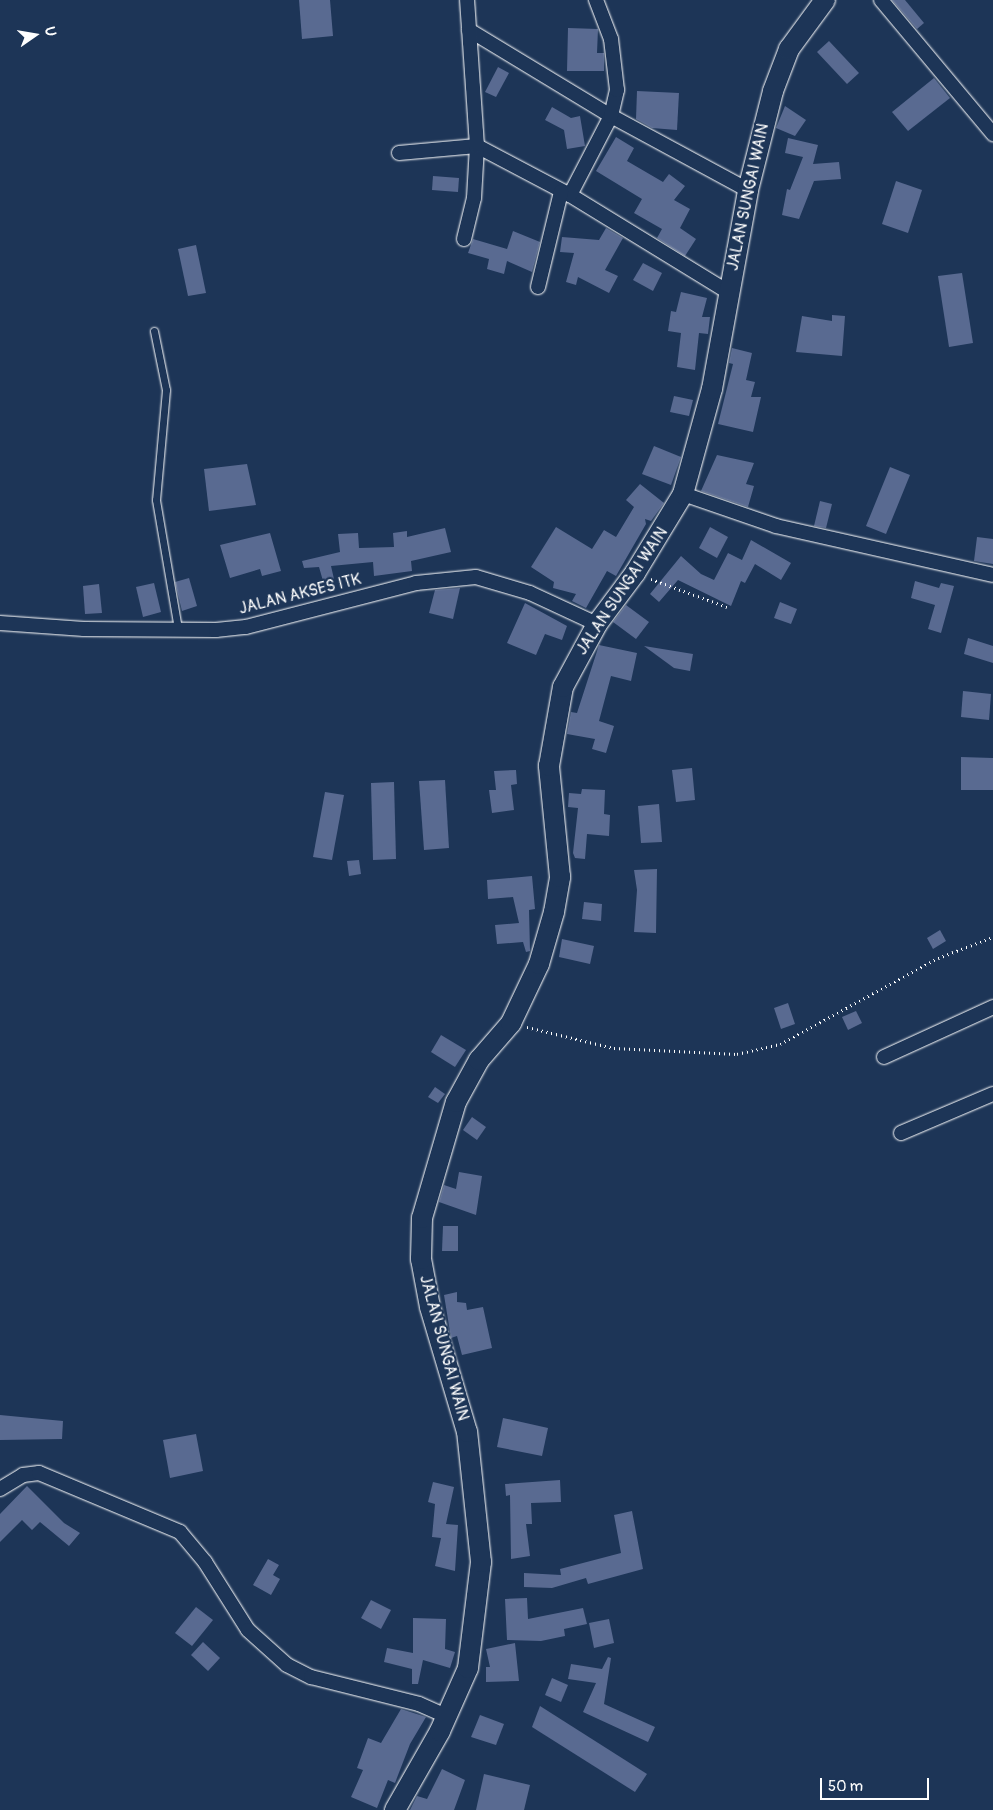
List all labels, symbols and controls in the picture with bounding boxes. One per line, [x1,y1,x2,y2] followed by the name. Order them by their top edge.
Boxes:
[10,10,60,60] north arrow
[41,25,59,38] text: U
[723,122,773,272] street label: JALAN SUNGAI WAIN
[572,524,672,658] street label: JALAN SUNGAI WAIN
[237,570,363,618] street label: JALAN AKSES ITK
[415,1273,473,1423] street label: JALAN SUNGAI WAIN
[823,1768,932,1800] scale bar
[828,1777,863,1796] text: 50 m

